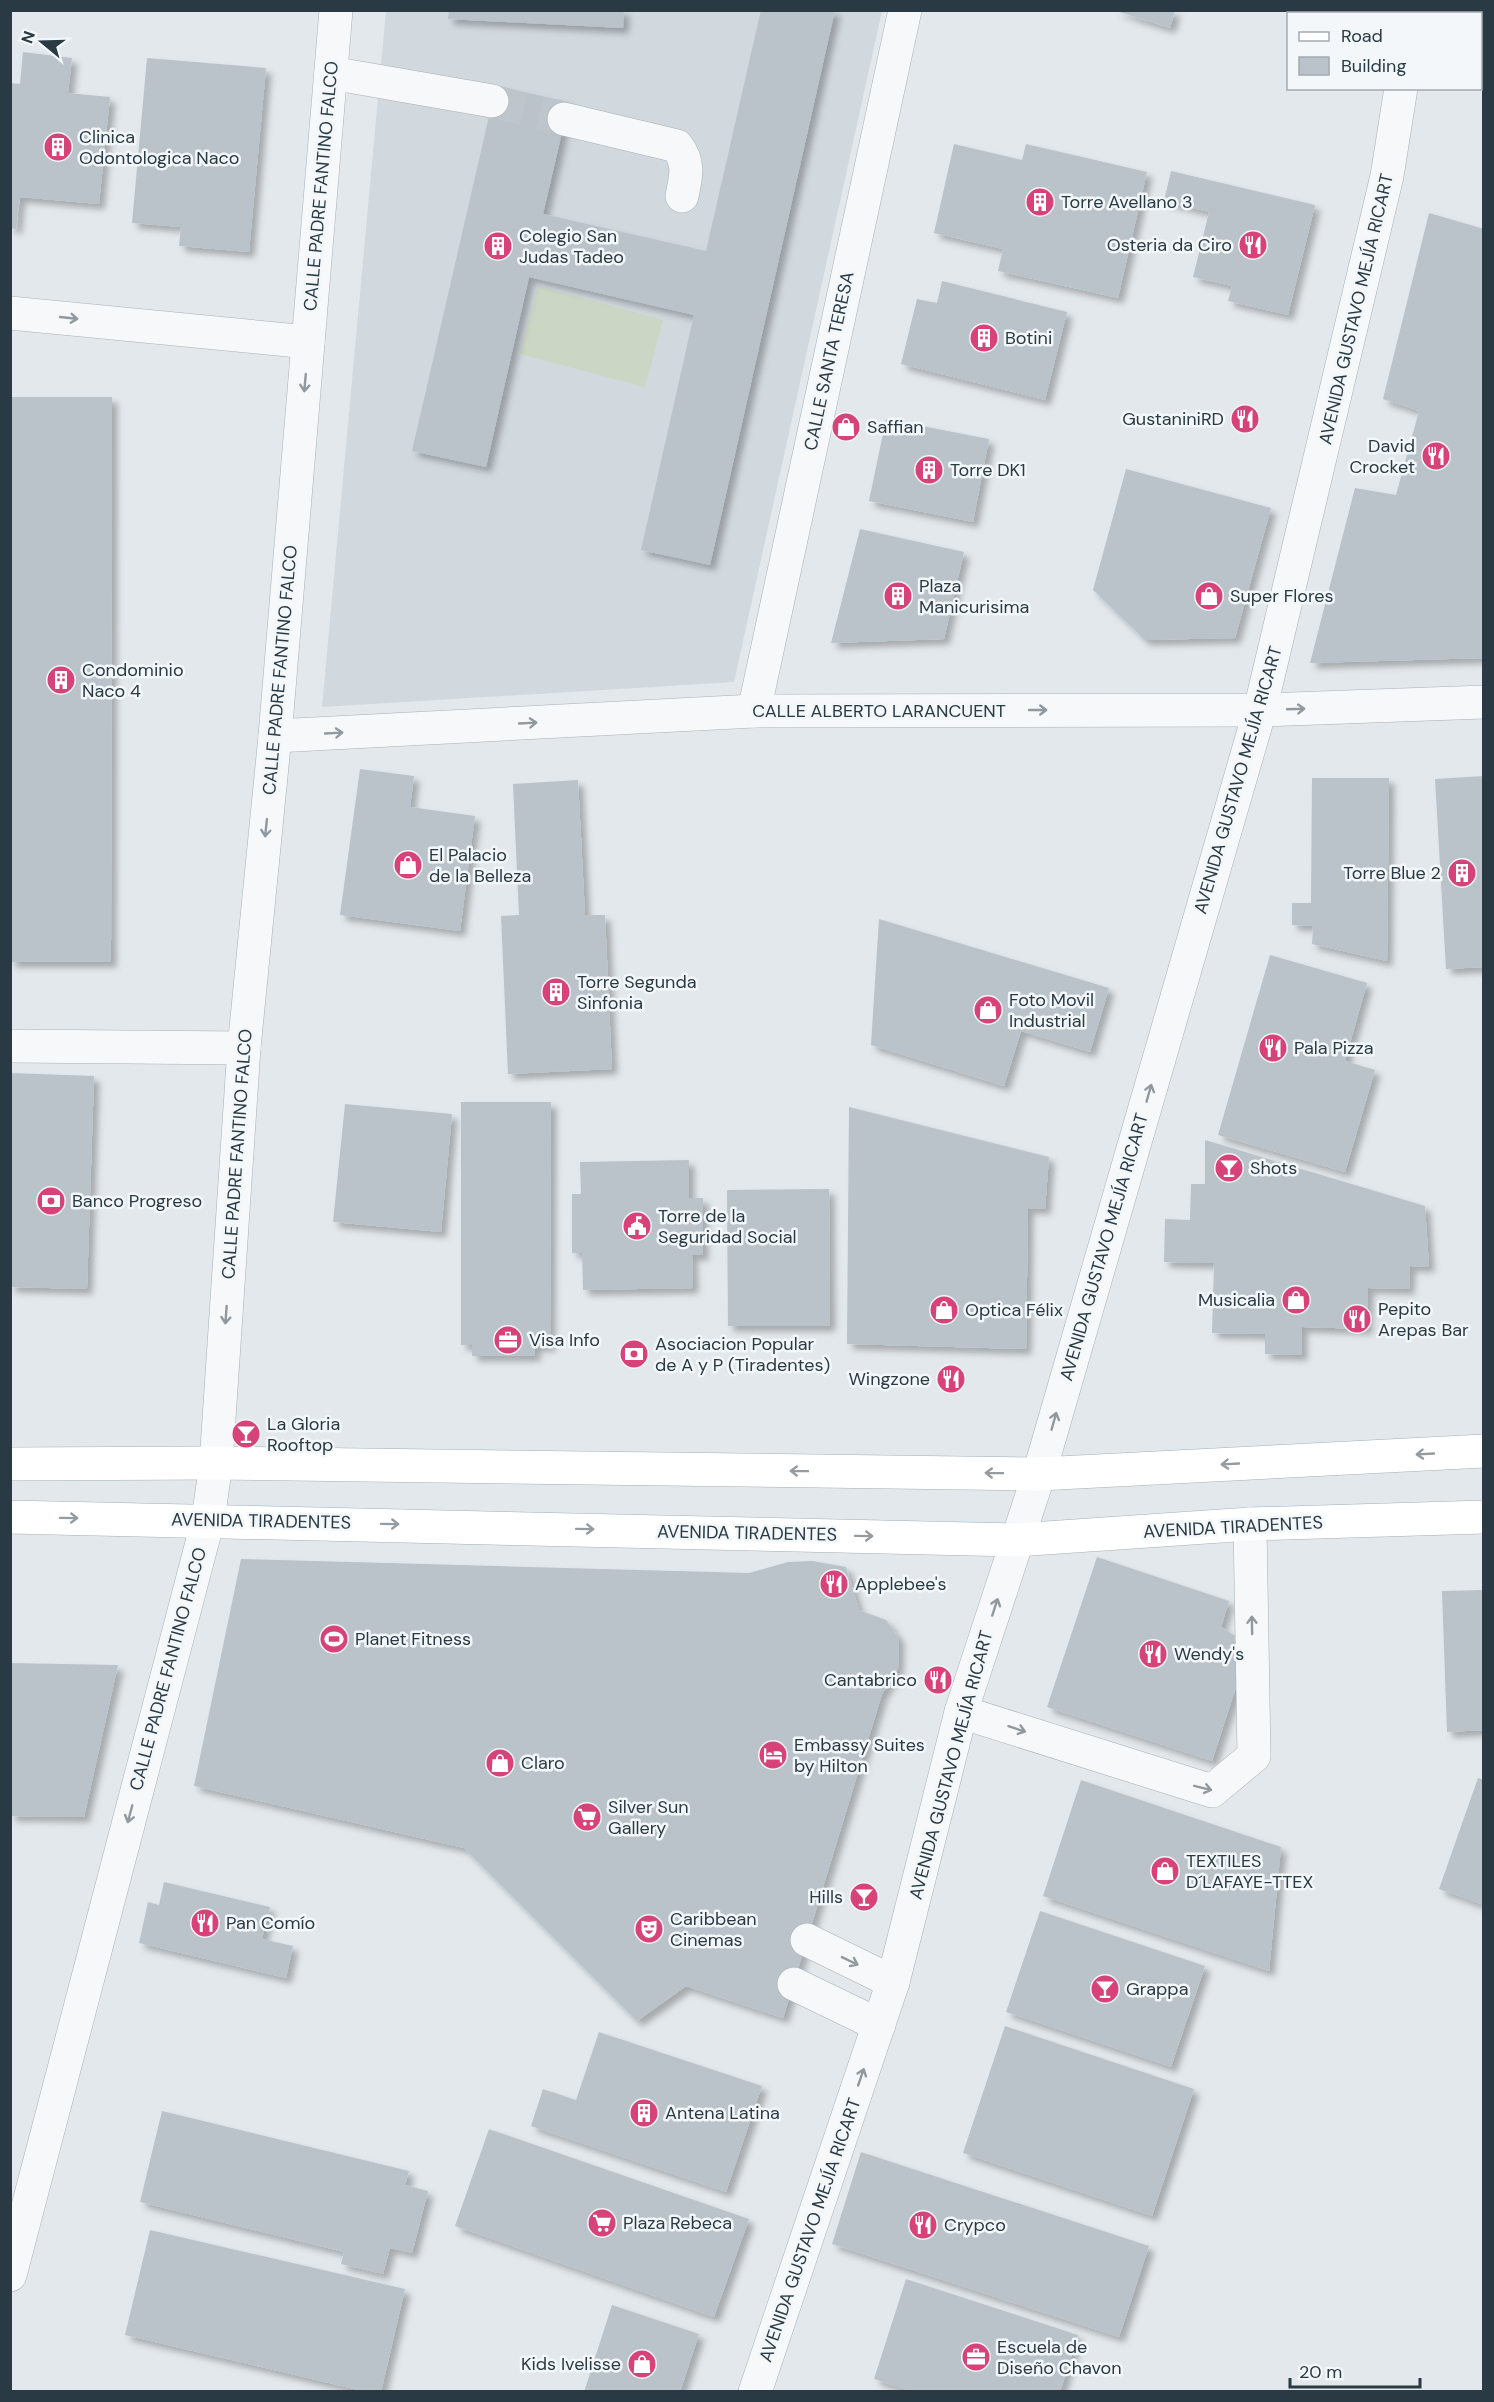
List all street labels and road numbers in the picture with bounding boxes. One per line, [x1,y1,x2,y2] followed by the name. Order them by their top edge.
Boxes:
[298,60,344,312] street label: CALLE PADRE FANTINO FALCO
[1313,171,1399,447] street label: AVENIDA GUSTAVO MEJÍA RICART
[798,269,860,453] street label: CALLE SANTA TERESA
[257,544,303,796] street label: CALLE PADRE FANTINO FALCO
[1188,643,1288,917] street label: AVENIDA GUSTAVO MEJÍA RICART
[752,699,1006,723] street label: CALLE ALBERTO LARANCUENT
[216,1028,258,1280] street label: CALLE PADRE FANTINO FALCO
[1054,1110,1154,1384] street label: AVENIDA GUSTAVO MEJÍA RICART
[171,1507,351,1535] street label: AVENIDA TIRADENTES
[1143,1510,1323,1544] street label: AVENIDA TIRADENTES
[657,1519,837,1547] street label: AVENIDA TIRADENTES
[124,1545,212,1793] street label: CALLE PADRE FANTINO FALCO
[903,1628,999,1902] street label: AVENIDA GUSTAVO MEJÍA RICART
[753,2095,867,2365] street label: AVENIDA GUSTAVO MEJÍA RICART

